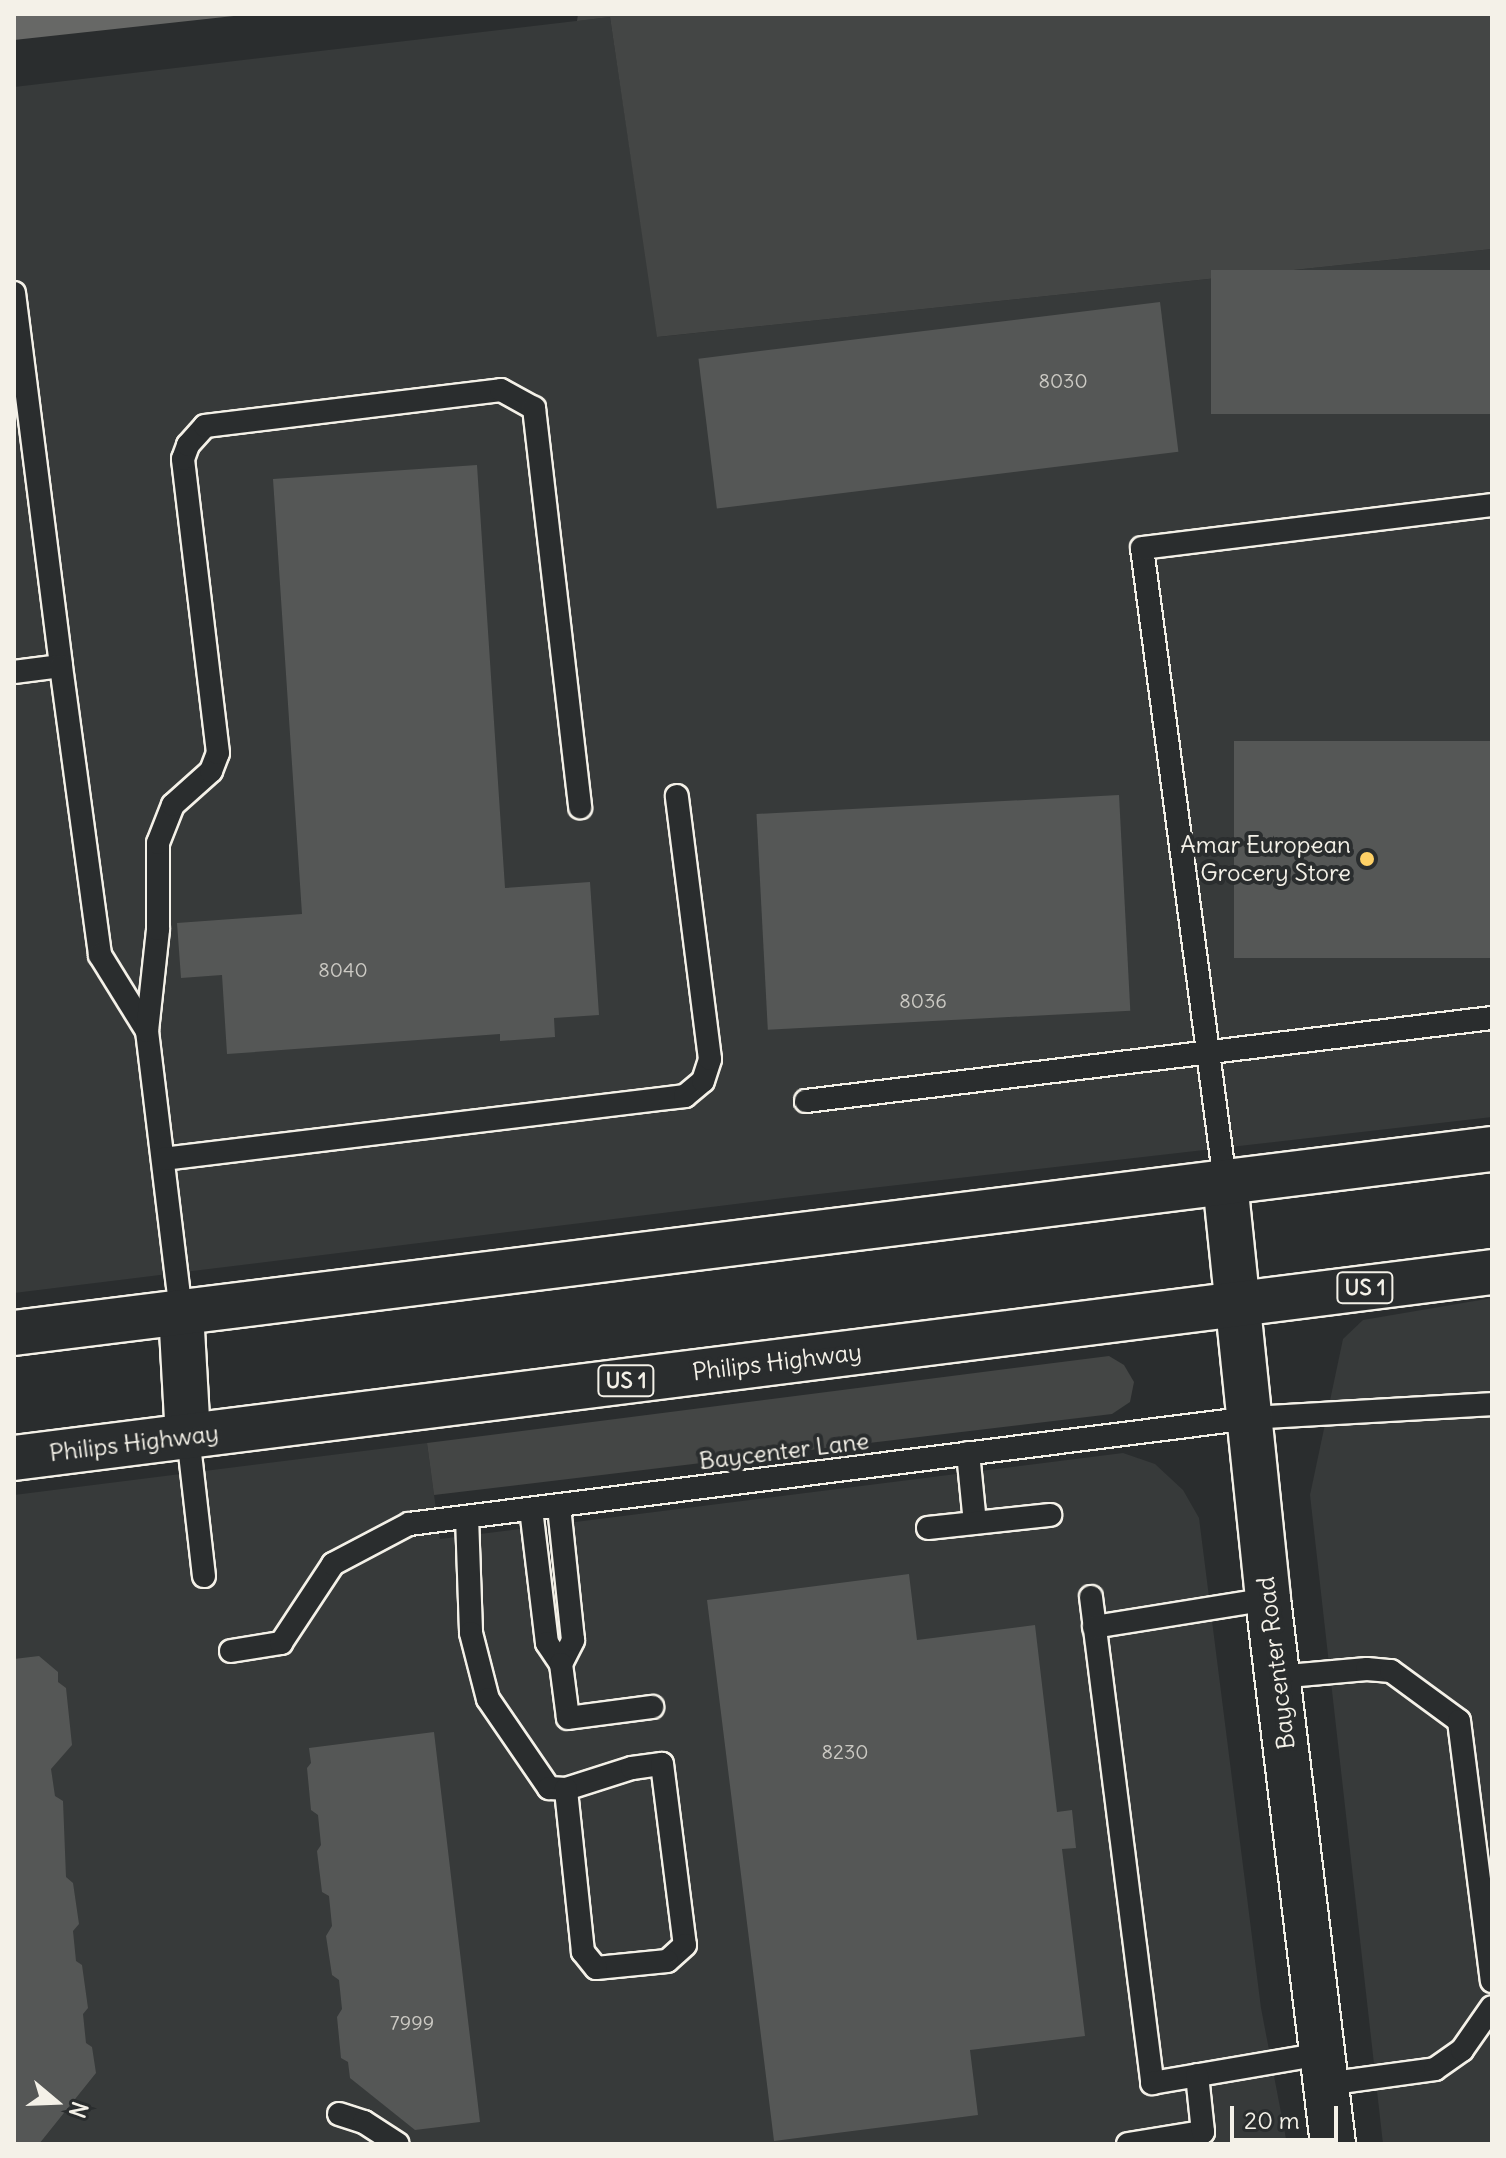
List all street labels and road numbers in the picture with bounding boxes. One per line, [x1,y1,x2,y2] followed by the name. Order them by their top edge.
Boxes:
[1335,1270,1395,1306] road number: US 1
[691,1337,863,1387] street label: Philips Highway
[596,1363,656,1399] road number: US 1
[48,1418,220,1468] street label: Philips Highway
[697,1426,871,1476] street label: Baycenter Lane
[1251,1575,1301,1751] street label: Baycenter Road

